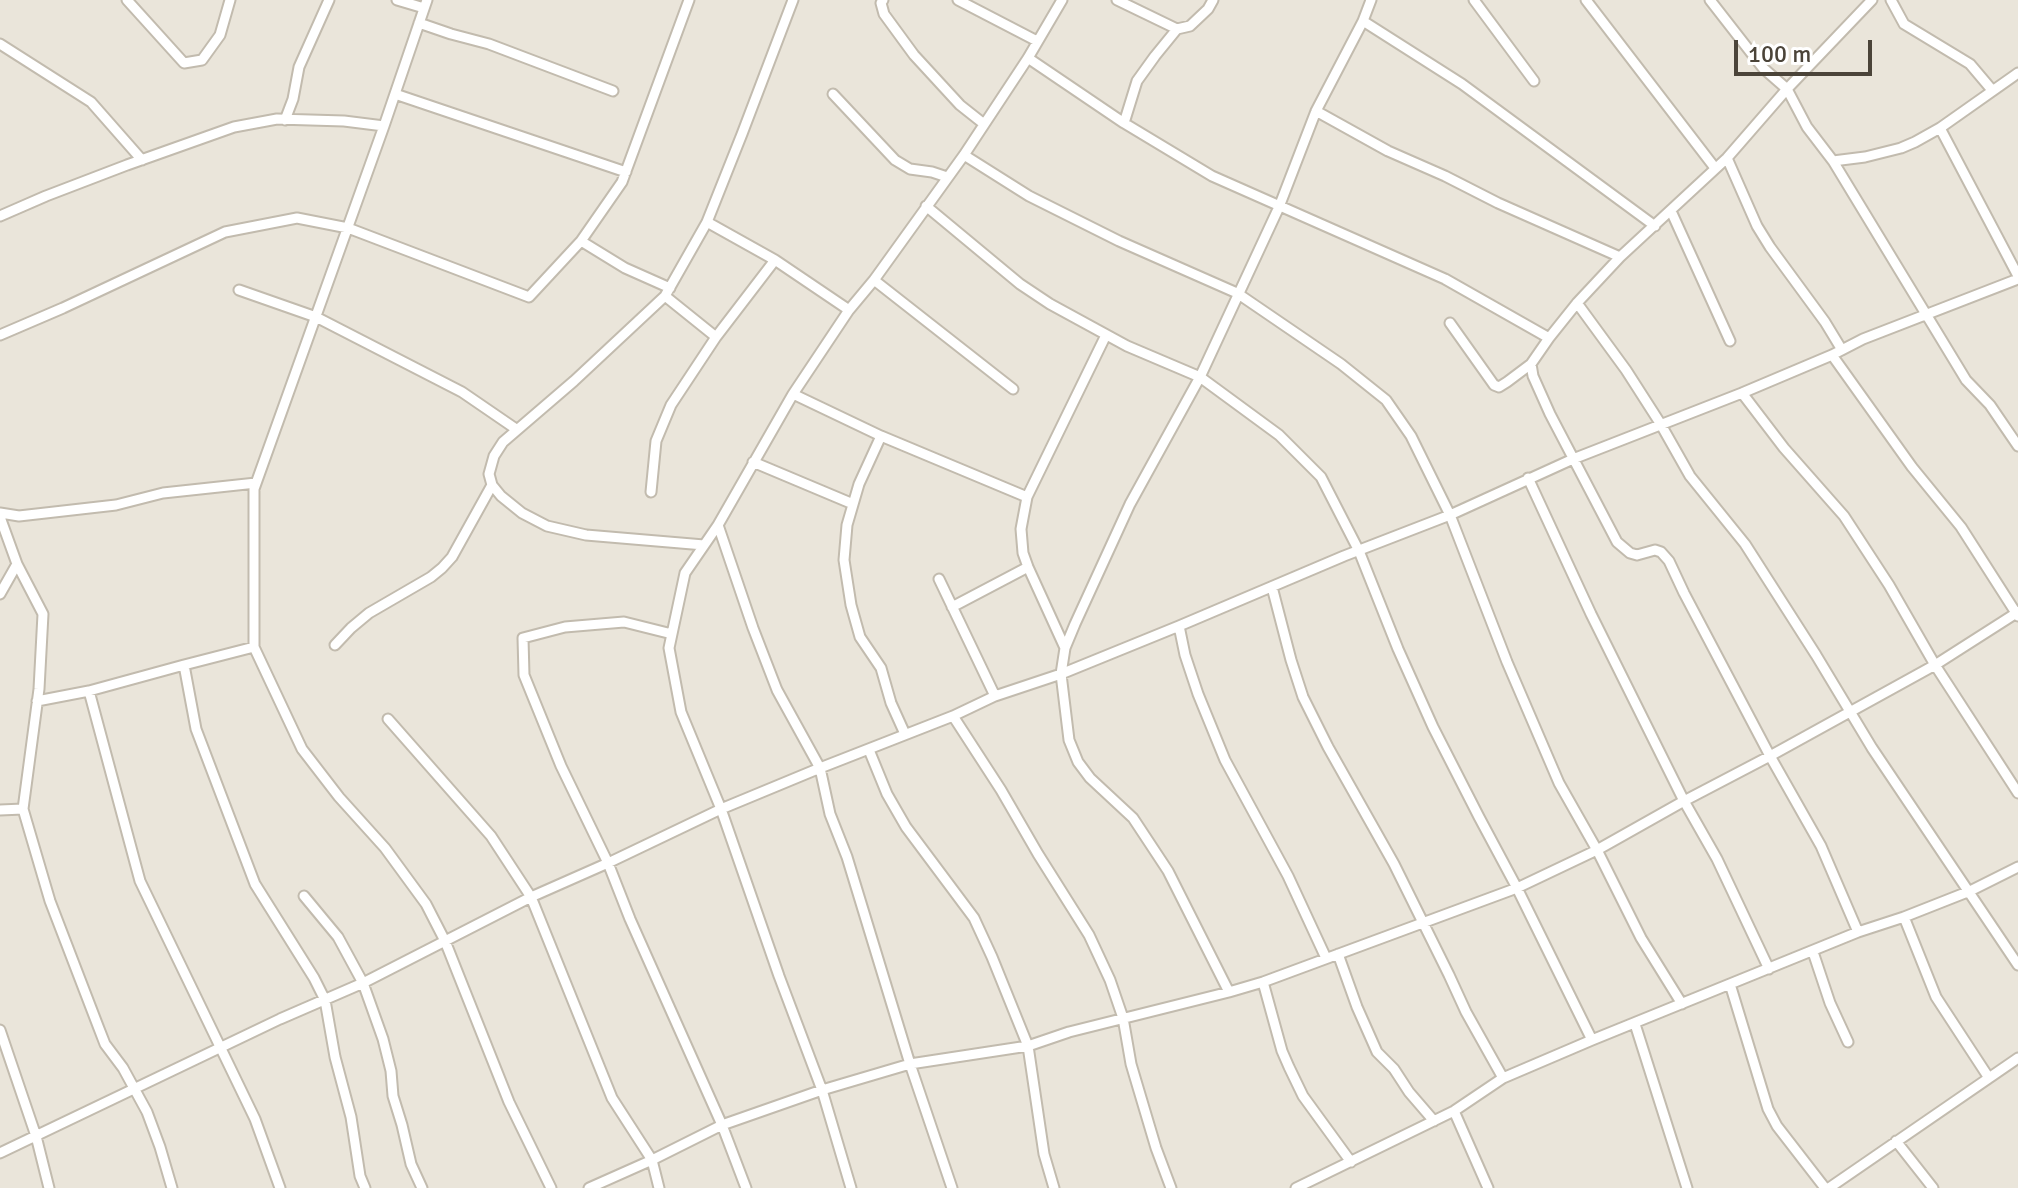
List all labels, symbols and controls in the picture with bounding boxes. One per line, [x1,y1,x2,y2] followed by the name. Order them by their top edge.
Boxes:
[1738,24,1876,74] scale bar
[1748,39,1811,69] text: 100 m

